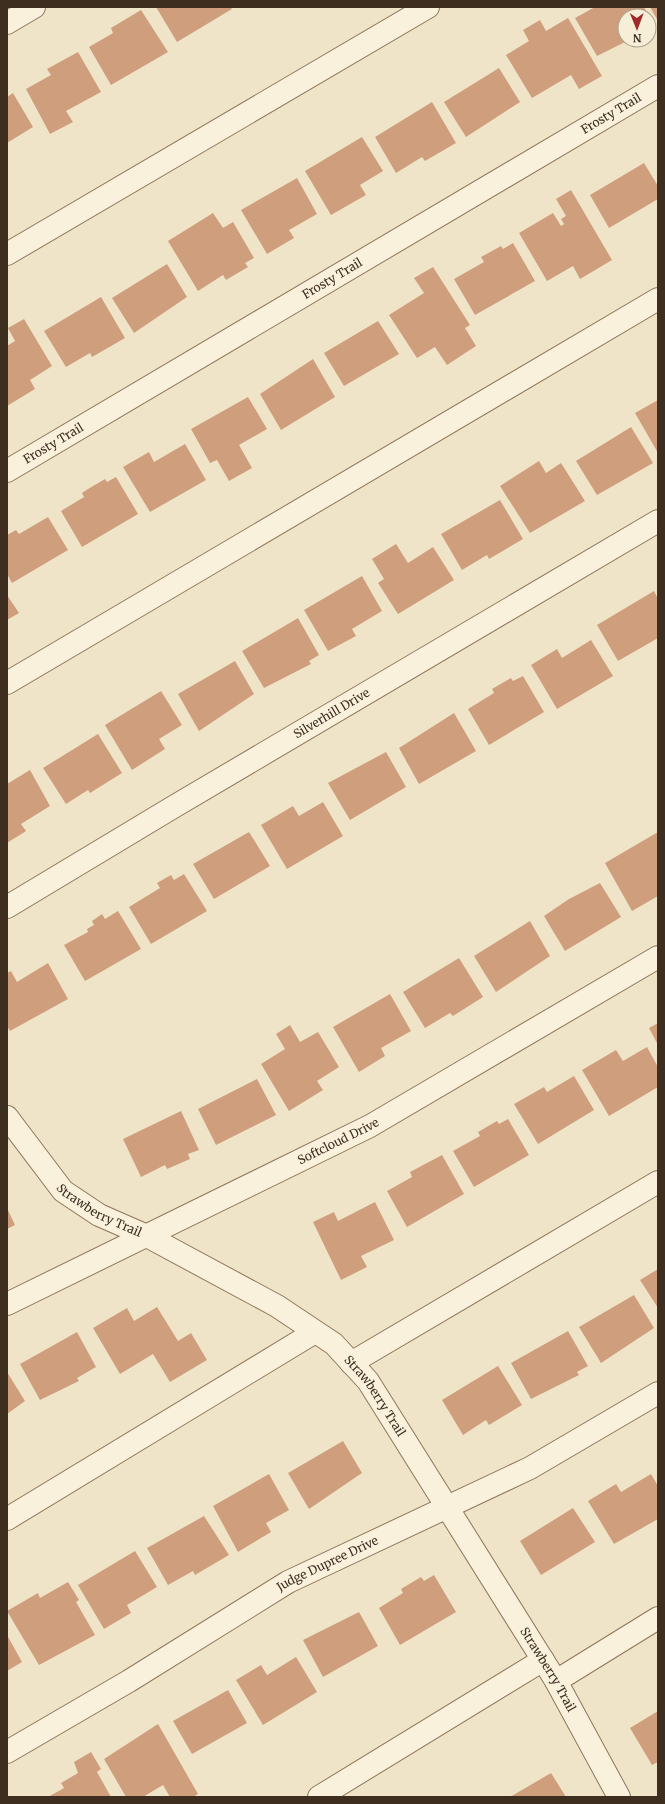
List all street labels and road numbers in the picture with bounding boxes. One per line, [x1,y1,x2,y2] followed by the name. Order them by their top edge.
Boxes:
[578,90,644,137] street label: Frosty Trail
[299,254,365,302] street label: Frosty Trail
[20,419,86,467] street label: Frosty Trail
[291,685,372,741] street label: Silverhill Drive
[295,1114,381,1167] street label: Softcloud Drive
[53,1181,145,1240] street label: Strawberry Trail
[341,1352,409,1439] street label: Strawberry Trail
[273,1533,381,1595] street label: Judge Dupree Drive
[517,1624,579,1715] street label: Strawberry Trail

